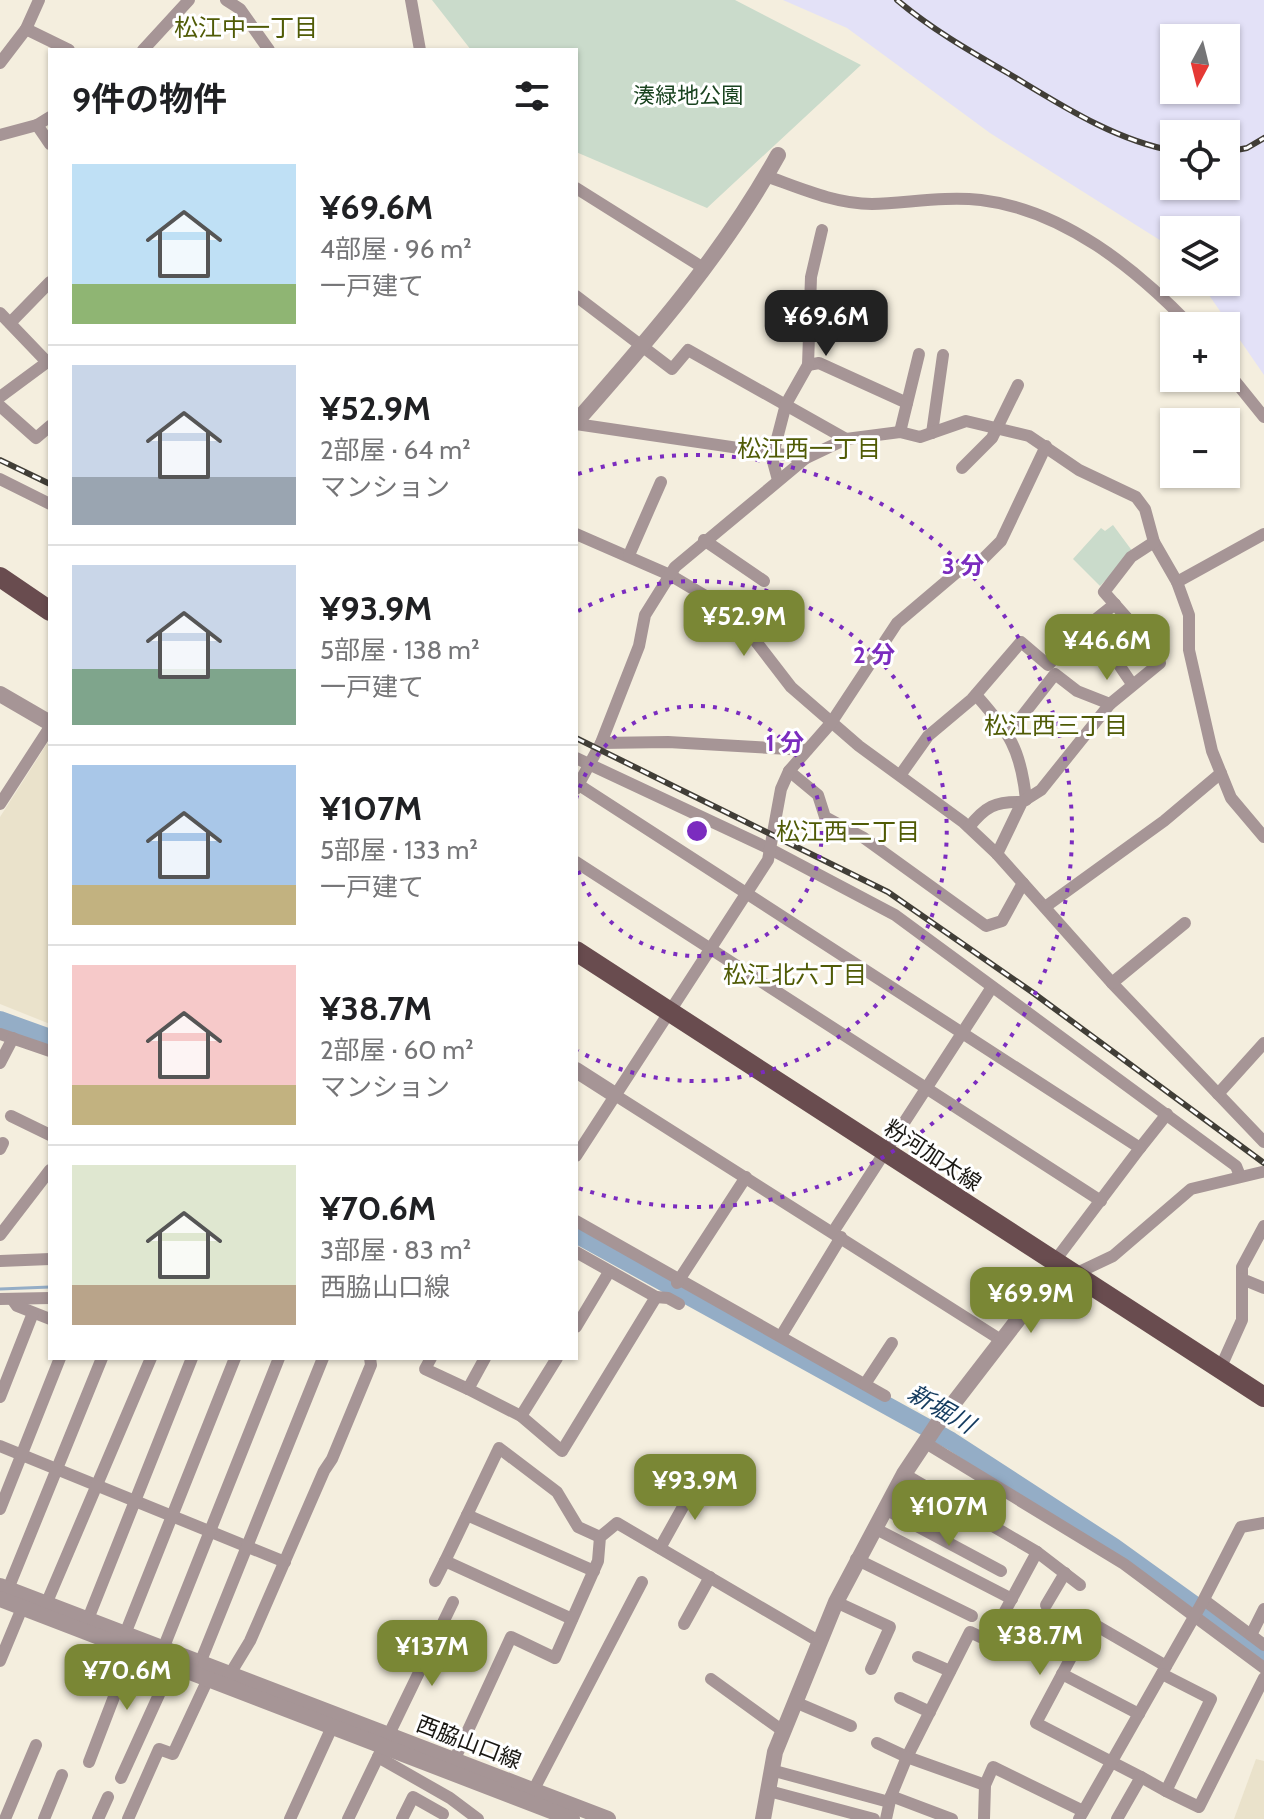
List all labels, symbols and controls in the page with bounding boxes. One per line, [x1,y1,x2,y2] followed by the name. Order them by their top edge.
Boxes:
[174,13,318,42] district label: 松江中一丁目
[1160,24,1240,104] north arrow
[1160,24,1240,488] map controls
[510,74,554,118] icon: filters
[72,78,227,120] text: 9件の物件
[633,82,743,109] park label: 湊緑地公園
[1160,120,1240,200] button: locate
[320,186,433,228] text: ¥69.6M
[136,196,232,292] icon: home
[1160,216,1240,296] button: layers
[320,233,472,265] text: 4部屋 · 96 m²
[320,270,424,302] text: 一戸建て
[761,290,891,358] pin: ¥69.6M
[783,300,869,332] text: ¥69.6M
[1160,312,1240,392] button: +
[320,387,431,429] text: ¥52.9M
[136,397,232,493] icon: home
[1160,408,1240,488] button: −
[320,434,471,466] text: 2部屋 · 64 m²
[737,434,881,463] district label: 松江西一丁目
[320,471,450,503] text: マンション
[942,551,984,580] text: 3 分
[320,587,432,629] text: ¥93.9M
[679,590,809,658] pin: ¥52.9M
[136,597,232,693] icon: home
[702,600,786,632] text: ¥52.9M
[1042,614,1172,682] pin: ¥46.6M
[1063,624,1151,656] text: ¥46.6M
[320,634,480,666] text: 5部屋 · 138 m²
[853,640,895,669] text: 2 分
[320,671,424,703] text: 一戸建て
[984,711,1128,740] district label: 松江西三丁目
[766,728,804,757] text: 1 分
[320,787,422,829] text: ¥107M
[136,797,232,893] icon: home
[683,817,711,845] centre of rings
[776,817,920,846] district label: 松江西二丁目
[320,834,478,866] text: 5部屋 · 133 m²
[320,871,424,903] text: 一戸建て
[723,960,867,989] district label: 松江北六丁目
[320,987,432,1029] text: ¥38.7M
[136,997,232,1093] icon: home
[320,1034,474,1066] text: 2部屋 · 60 m²
[320,1071,450,1103] text: マンション
[879,1114,986,1197] street label: 粉河加太線
[320,1187,436,1229] text: ¥70.6M
[136,1197,232,1293] icon: home
[320,1234,471,1266] text: 3部屋 · 83 m²
[966,1267,1096,1335] pin: ¥69.9M
[320,1271,450,1303] text: 西脇山口線
[988,1277,1074,1309] text: ¥69.9M
[903,1378,982,1441] water label: 新堀川
[630,1454,760,1522] pin: ¥93.9M
[652,1464,738,1496] text: ¥93.9M
[893,1480,1005,1548] pin: ¥107M
[910,1490,988,1522] text: ¥107M
[975,1609,1105,1677] pin: ¥38.7M
[997,1619,1083,1651] text: ¥38.7M
[376,1620,488,1688] pin: ¥137M
[395,1630,469,1662] text: ¥137M
[62,1644,192,1712] pin: ¥70.6M
[83,1654,171,1686] text: ¥70.6M
[413,1710,525,1775] street label: 西脇山口線

